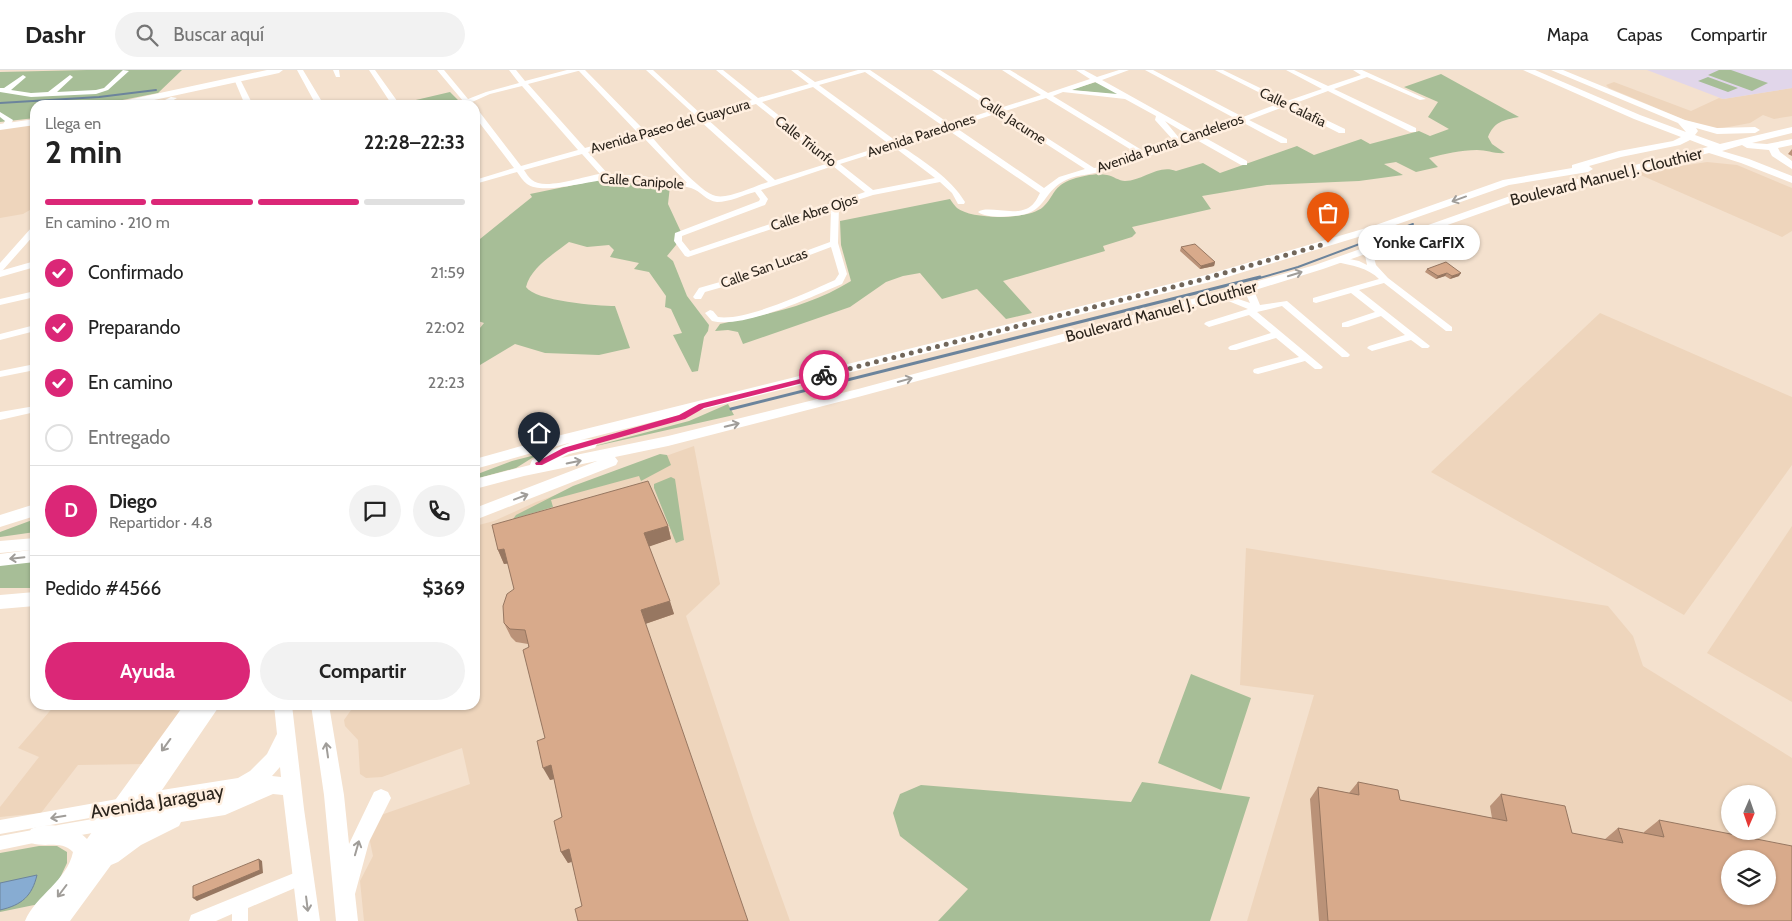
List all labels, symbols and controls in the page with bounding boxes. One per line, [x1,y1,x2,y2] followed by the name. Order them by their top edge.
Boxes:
[115,12,465,57] search box
[25,20,85,49] text: Dashr
[133,21,161,49] icon: search
[173,23,264,46] text: Buscar aquí
[1547,24,1589,46] text: Mapa
[1617,24,1663,46] text: Capas
[1691,24,1767,46] text: Compartir
[1257,83,1329,131] street label: Calle Calafia
[976,92,1050,148] street label: Calle Jacume
[588,95,752,157] street label: Avenida Paseo del Guaycura
[865,109,978,161] street label: Avenida Paredones
[1094,109,1246,177] street label: Avenida Punta Candeleros
[772,111,841,171] street label: Calle Triunfo
[45,114,101,133] text: Llega en
[364,131,465,154] text: 22:28–22:33
[45,132,122,171] text: 2 min
[1508,143,1705,210] street label: Boulevard Manuel J. Clouthier
[599,169,685,193] street label: Calle Canipole
[768,189,860,235] street label: Calle Abre Ojos
[1307,192,1349,243] pin
[1452,195,1467,204] one-way arrow
[1314,199,1342,227] icon: bag
[45,213,170,232] text: En camino · 210 m
[1358,226,1480,260] callout: Yonke CarFIX
[1373,233,1465,252] text: Yonke CarFIX
[718,244,810,292] street label: Calle San Lucas
[45,259,73,287] icon: check
[88,261,184,284] text: Confirmado
[430,263,465,282] text: 21:59
[1286,269,1302,279] one-way arrow
[1063,277,1260,346] street label: Boulevard Manuel J. Clouthier
[45,314,73,342] icon: check
[88,316,181,339] text: Preparando
[425,318,465,337] text: 22:02
[799,350,849,400] courier
[810,361,838,389] icon: bike
[45,369,73,397] icon: check
[88,371,173,394] text: En camino
[428,373,465,392] text: 22:23
[897,375,913,384] one-way arrow
[518,412,560,463] pin
[525,419,553,447] icon: home
[723,420,739,429] one-way arrow
[88,426,170,449] text: Entregado
[565,456,581,466] one-way arrow
[349,485,401,537] button: chat
[413,485,465,537] button: phone
[109,490,157,513] text: Diego
[513,491,528,500] one-way arrow
[64,499,78,522] text: D
[109,513,213,532] text: Repartidor · 4.8
[10,553,26,563] one-way arrow
[45,577,161,600] text: Pedido #4566
[422,577,465,600] text: $369
[45,642,250,700] button: Ayuda
[260,642,465,700] button: Compartir
[161,737,171,751] one-way arrow
[322,742,332,758] one-way arrow
[89,780,226,823] street label: Avenida Jaraguay
[1721,785,1776,840] north arrow
[1721,785,1776,905] map controls
[50,812,66,822] one-way arrow
[353,841,363,857] one-way arrow
[1721,850,1776,905] button: layers
[56,884,67,897] one-way arrow
[302,896,312,912] one-way arrow

